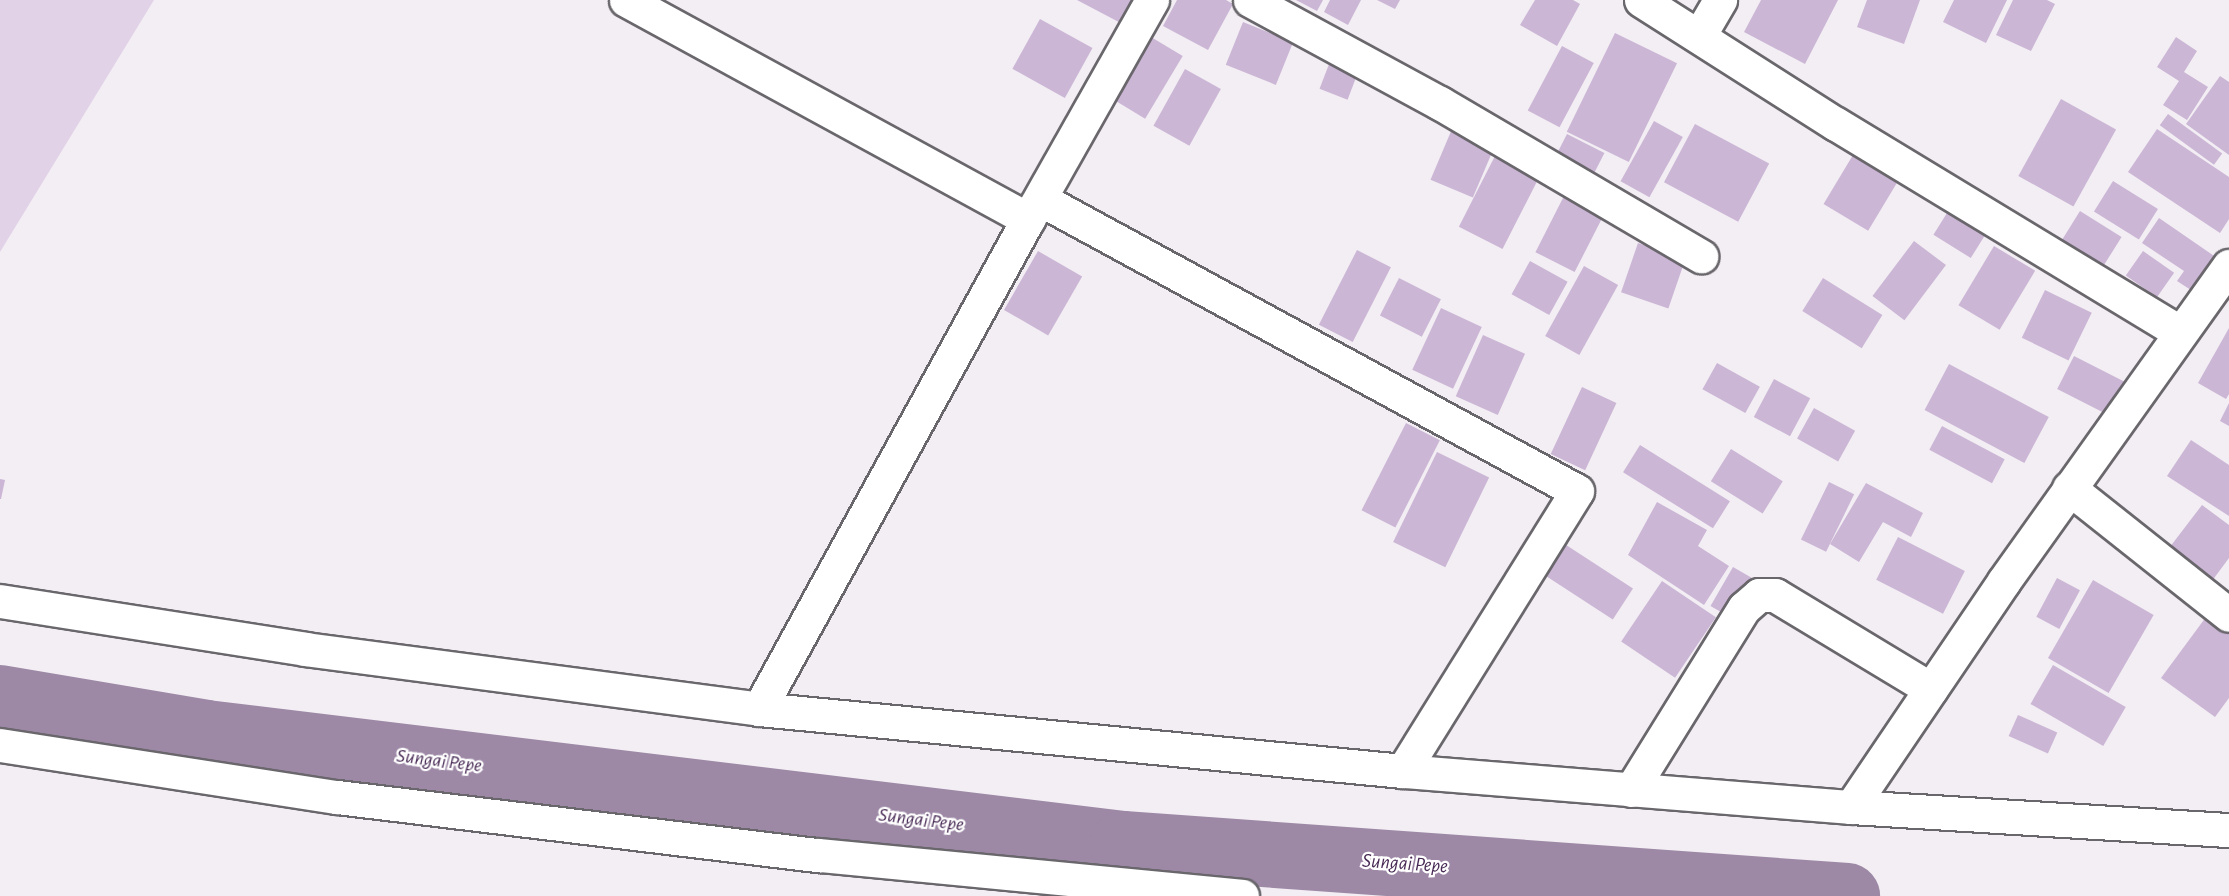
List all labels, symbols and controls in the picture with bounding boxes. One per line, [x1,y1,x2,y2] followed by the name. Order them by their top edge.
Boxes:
[395,744,483,778] water label: Sungai Pepe
[877,803,965,837] water label: Sungai Pepe
[1361,849,1449,879] water label: Sungai Pepe

